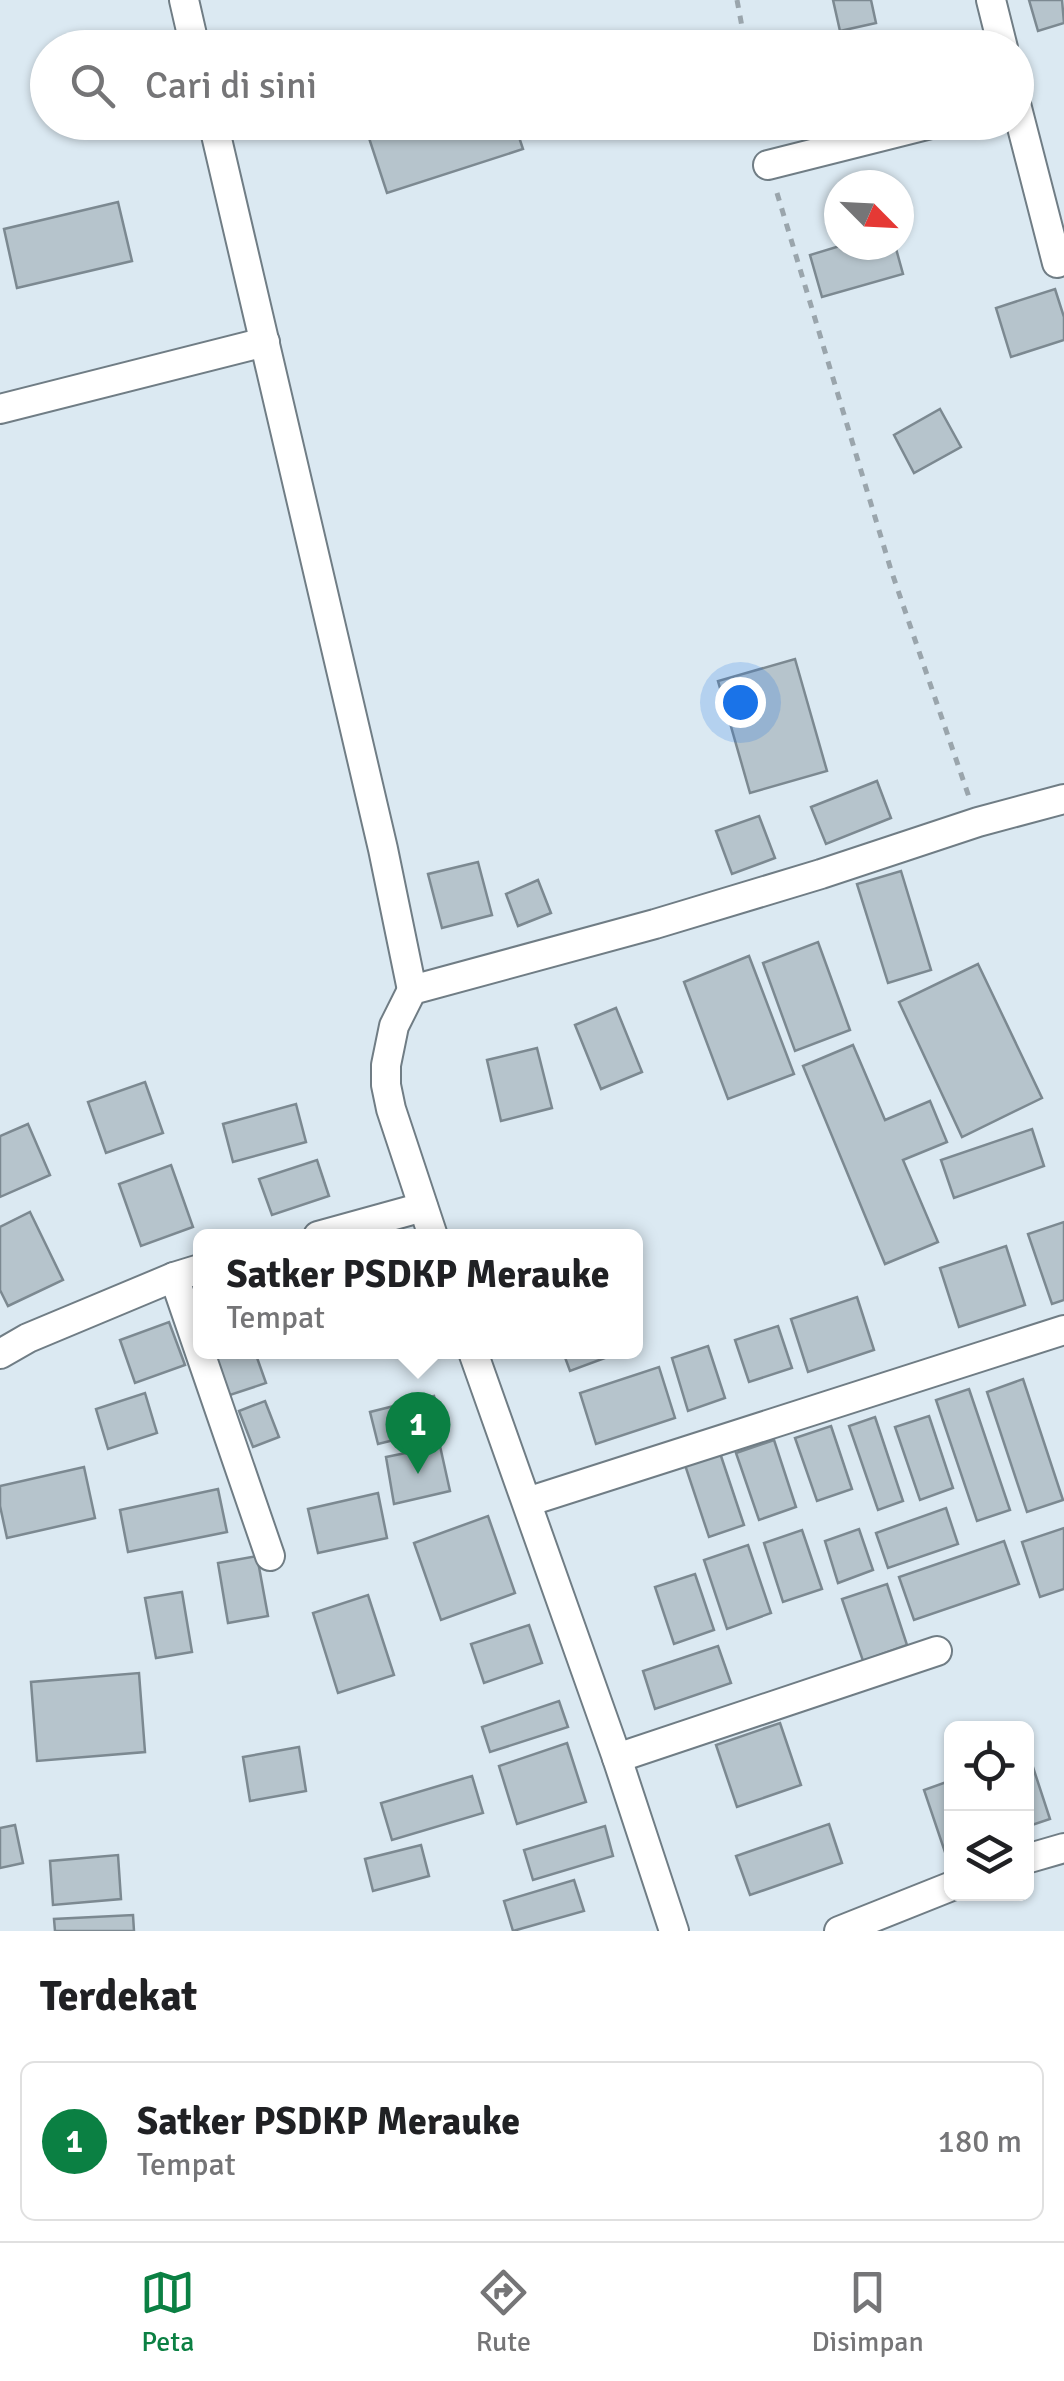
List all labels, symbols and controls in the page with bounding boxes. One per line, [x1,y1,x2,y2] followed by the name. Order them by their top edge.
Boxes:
[30,30,1034,140] search box
[65,58,120,113] icon: search
[145,62,317,109] text: Cari di sini
[824,170,914,260] north arrow
[715,677,766,728] your location
[193,1229,643,1359] popup
[226,1251,610,1298] text: Satker PSDKP Merauke
[226,1298,325,1337] text: Tempat
[386,1392,450,1474] pin: 1
[944,1721,1034,1901] map controls
[944,1721,1034,1811] button: locate
[944,1811,1034,1901] button: layers
[40,1971,197,2022] text: Terdekat
[137,2098,520,2145] text: Satker PSDKP Merauke
[66,2122,83,2161] text: 1
[938,2122,1022,2161] text: 180 m
[137,2145,236,2184] text: Tempat
[140,2265,195,2359] tab: Peta
[476,2265,531,2359] tab: Rute
[811,2265,924,2359] tab: Disimpan

